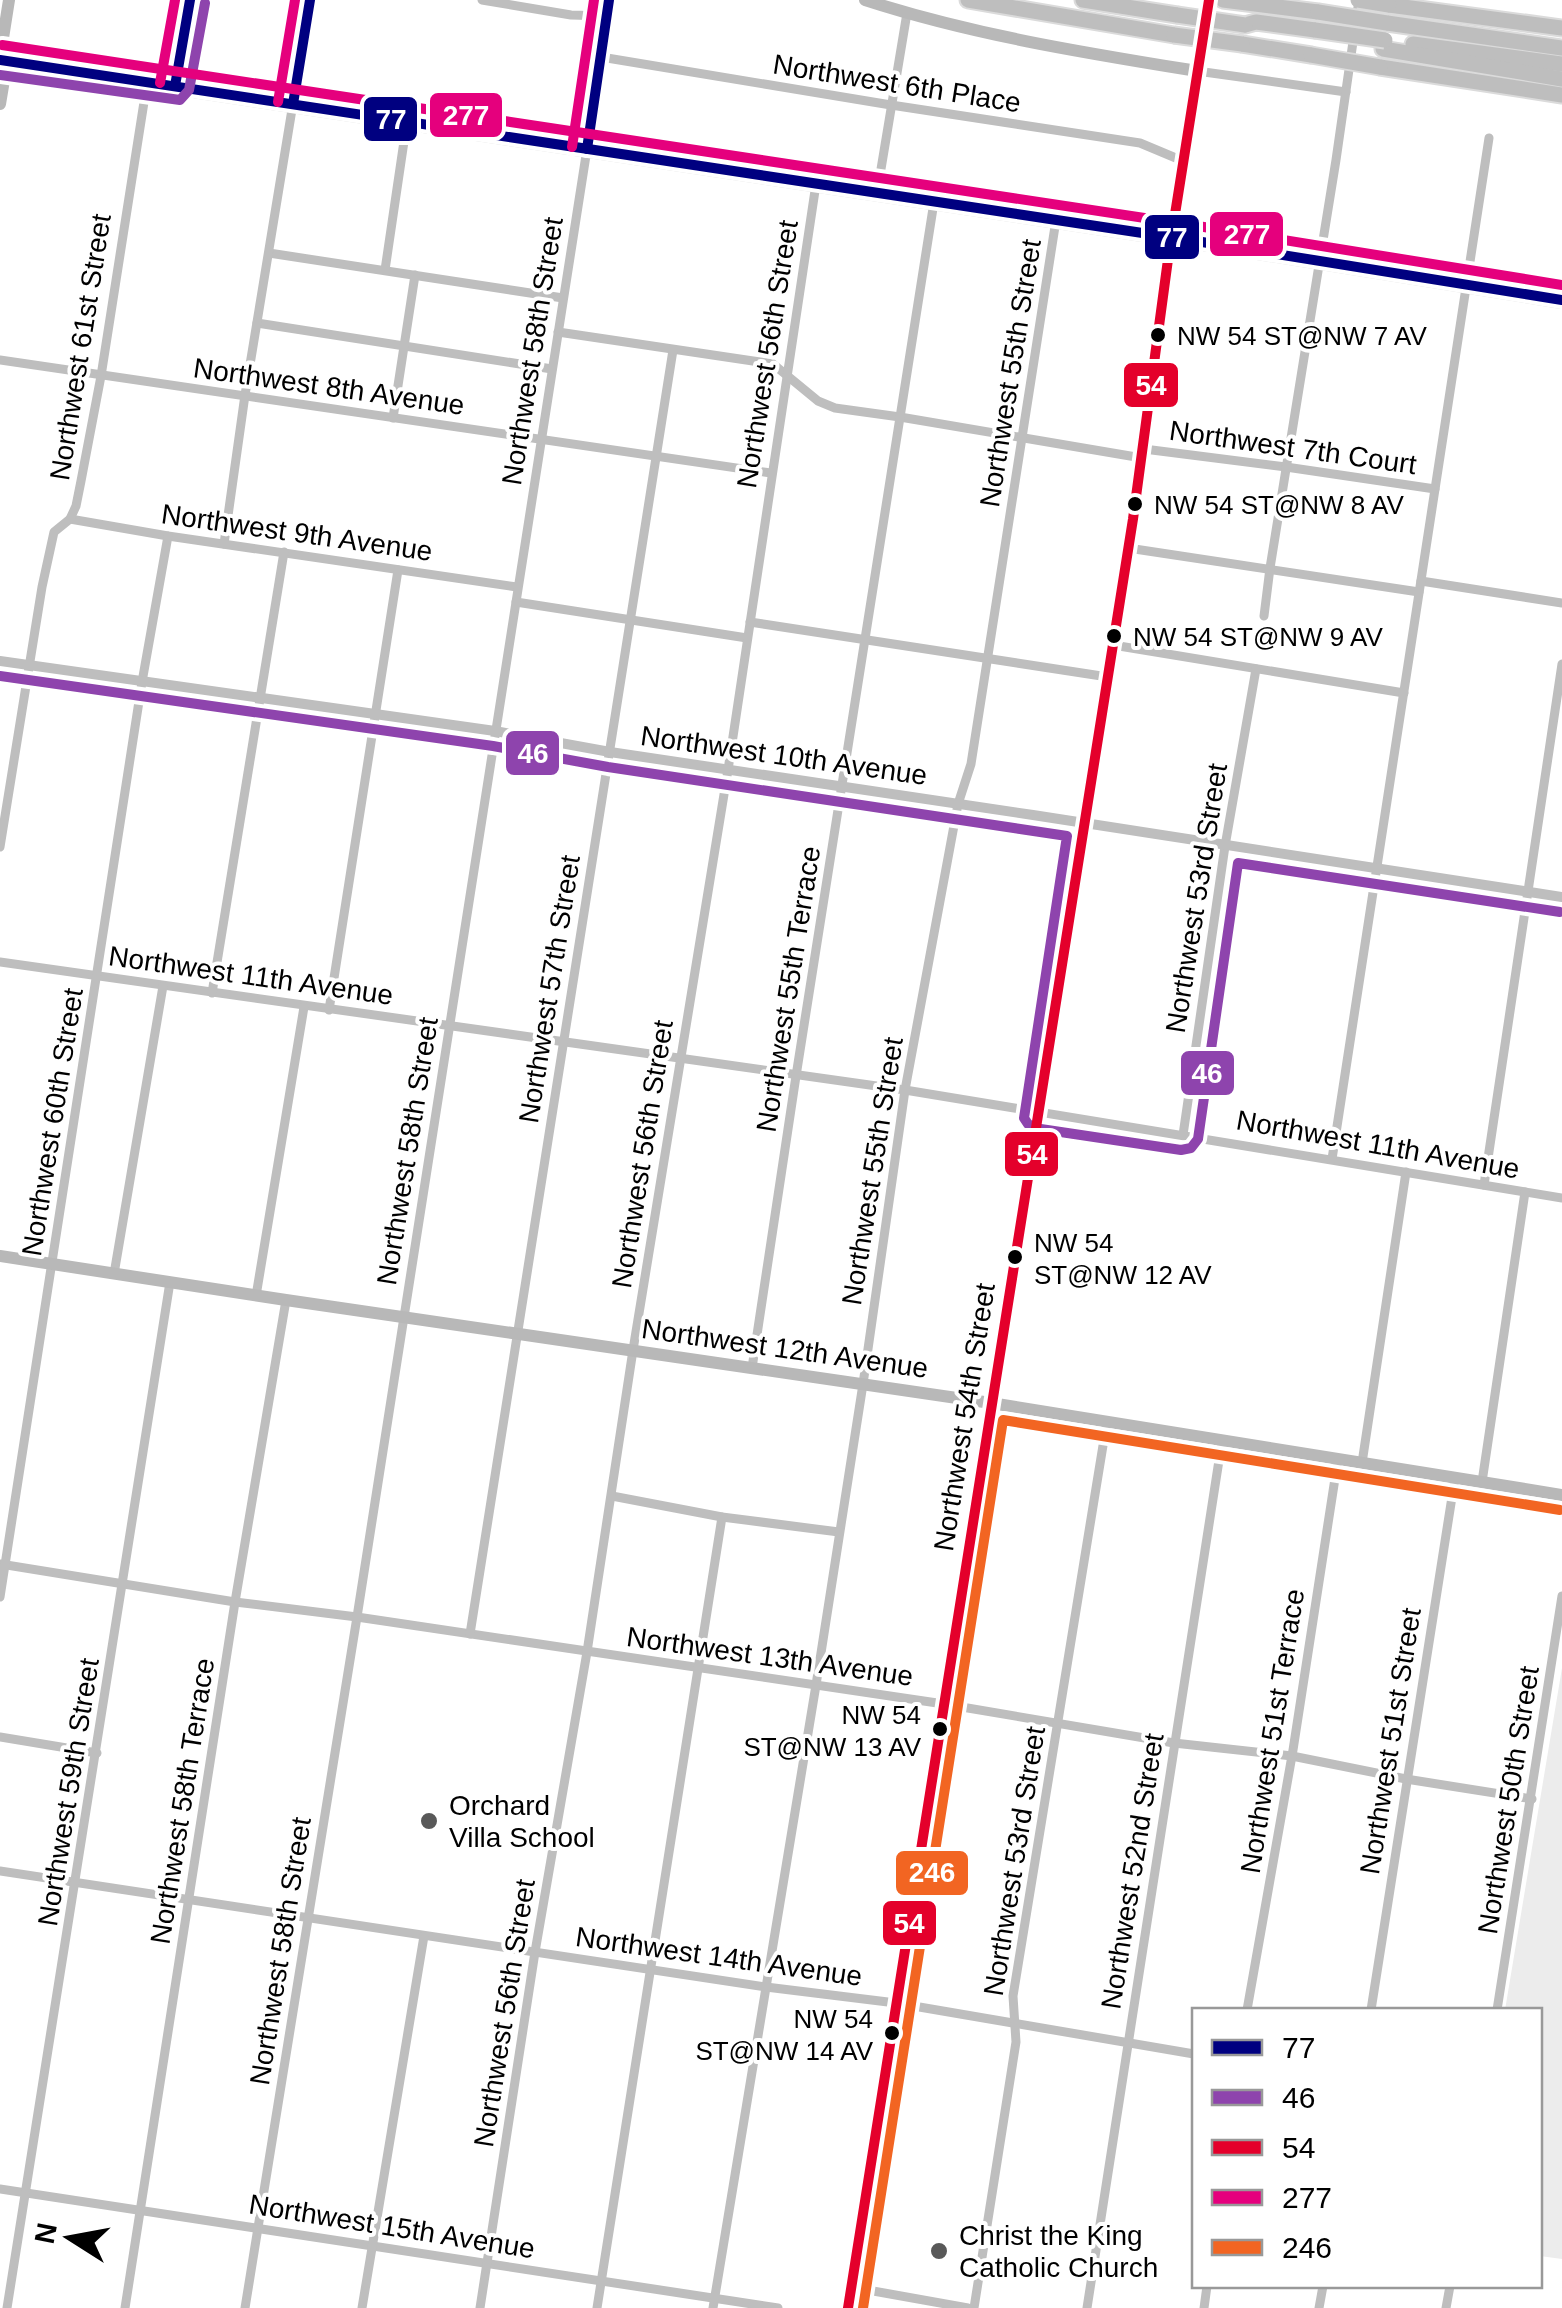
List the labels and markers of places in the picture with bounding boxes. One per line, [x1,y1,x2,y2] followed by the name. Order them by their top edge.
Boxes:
[1177,321,1428,351] place label: NW 54 ST@NW 7 AV
[1148,325,1168,345] marker: NW 54 ST@NW 7 AV
[1154,490,1405,520] place label: NW 54 ST@NW 8 AV
[1125,494,1145,514] marker: NW 54 ST@NW 8 AV
[1133,622,1384,652] place label: NW 54 ST@NW 9 AV
[1104,626,1124,646] marker: NW 54 ST@NW 9 AV
[1034,1228,1212,1290] place label: NW 54 ST@NW 12 AV
[1005,1247,1025,1267] marker: NW 54 ST@NW 12 AV
[743,1700,922,1762] place label: NW 54 ST@NW 13 AV
[930,1719,950,1739] marker: NW 54 ST@NW 13 AV
[449,1790,595,1853] place label: Orchard Villa School
[418,1810,440,1832] marker: Orchard Villa School
[695,2004,874,2066] place label: NW 54 ST@NW 14 AV
[882,2023,902,2043] marker: NW 54 ST@NW 14 AV
[959,2220,1158,2283] place label: Christ the King Catholic Church
[928,2240,950,2262] marker: Christ the King Catholic Church

